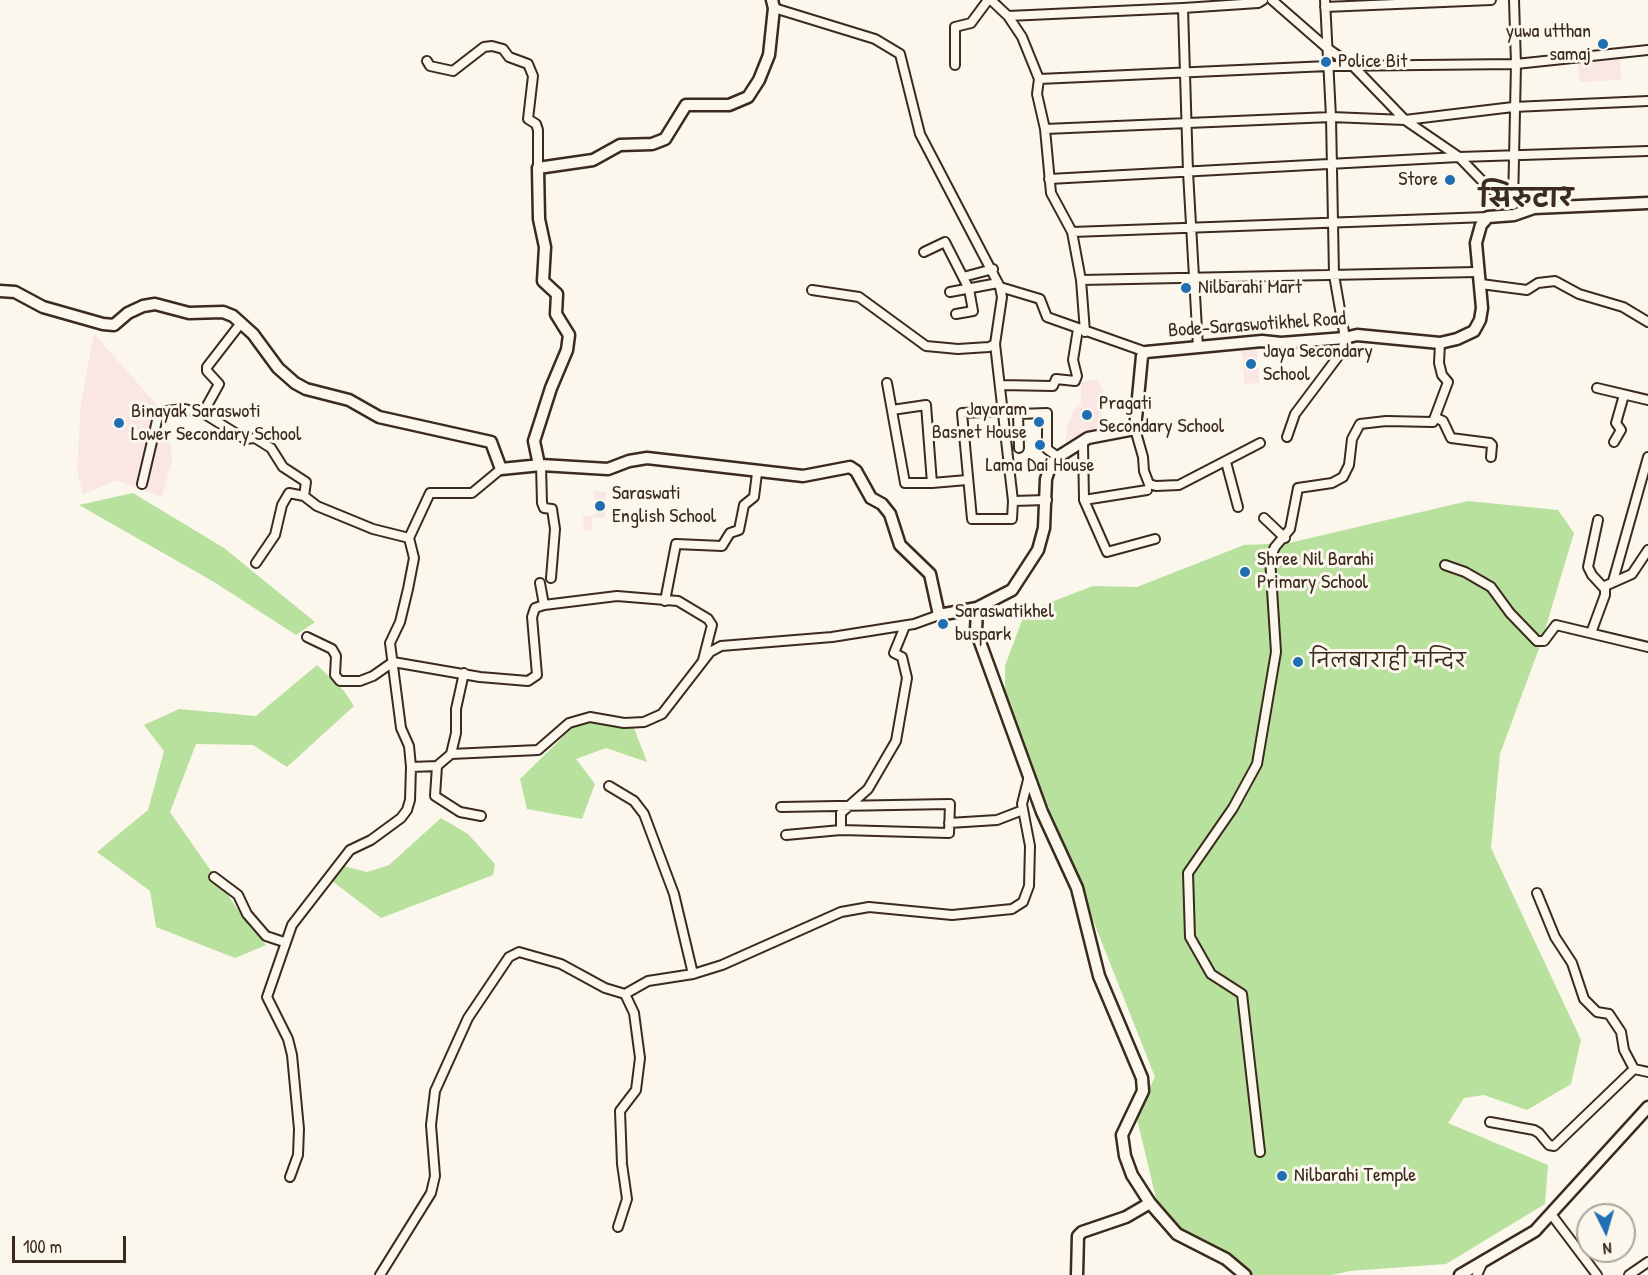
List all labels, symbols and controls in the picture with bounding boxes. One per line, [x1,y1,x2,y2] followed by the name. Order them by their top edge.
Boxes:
[1506,20,1591,67] place label: yuwa utthan samaj
[1596,37,1610,51] marker: yuwa utthan samaj
[1338,50,1407,74] place label: Police Bit
[1319,55,1333,69] marker: Police Bit
[1398,168,1438,192] place label: Store
[1443,173,1457,187] marker: Store
[1479,184,1573,216] district label: सिरुटार
[1198,276,1302,300] place label: Nilbarahi Mart
[1179,281,1193,295] marker: Nilbarahi Mart
[1167,307,1347,343] street label: Bode-Saraswotikhel Road
[1263,340,1373,387] place label: Jaya Secondary School
[1244,357,1258,371] marker: Jaya Secondary School
[1099,392,1224,439] place label: Pragati Secondary School
[932,398,1027,445] place label: Jayaram Basnet House
[131,400,301,447] place label: Binayak Saraswoti Lower Secondary School
[1080,408,1094,422] marker: Pragati Secondary School
[1032,415,1046,429] marker: Jayaram Basnet House
[112,416,126,430] marker: Binayak Saraswoti Lower Secondary School
[1033,438,1047,452] marker: Lama Dai House
[986,454,1094,478] place label: Lama Dai House
[612,482,716,529] place label: Saraswati English School
[593,499,607,513] marker: Saraswati English School
[1257,548,1374,595] place label: Shree Nil Barahi Primary School
[1238,565,1252,579] marker: Shree Nil Barahi Primary School
[955,600,1054,647] place label: Saraswatikhel buspark
[936,617,950,631] marker: Saraswatikhel buspark
[1310,650,1466,674] place label: निलबाराही मन्दिर
[1291,655,1305,669] marker: निलबाराही मन्दिर
[1294,1164,1416,1188] place label: Nilbarahi Temple
[1275,1169,1289,1183] marker: Nilbarahi Temple
[1576,1203,1636,1263] north arrow
[15,1224,129,1262] scale bar
[23,1234,62,1259] text: 100 m
[1602,1238,1613,1260] text: N

